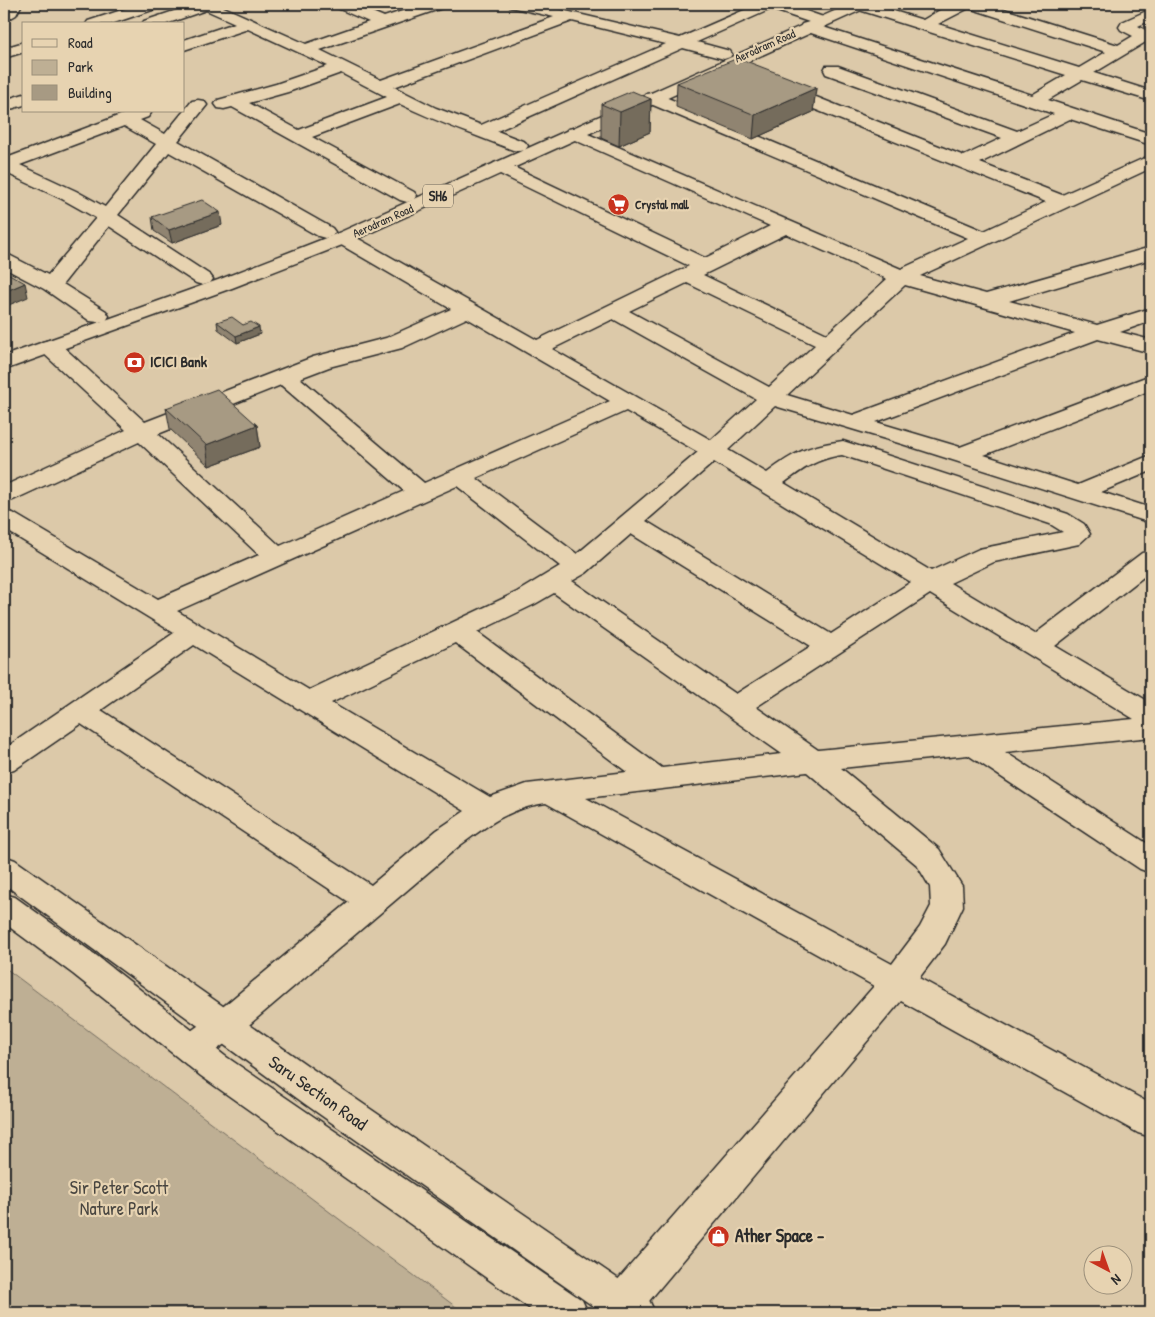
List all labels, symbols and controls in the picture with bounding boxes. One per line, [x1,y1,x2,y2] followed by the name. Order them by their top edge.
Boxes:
[22,22,185,112] legend
[732,24,798,66] street label: Aerodram Road
[68,32,93,53] text: Road
[68,56,93,77] text: Park
[68,82,112,103] text: Building
[423,185,453,208] road number: SH6
[607,193,631,217] supermarket icon: Crystal mall
[635,196,690,214] place label: Crystal mall
[350,199,416,241] street label: Aerodram Road
[122,350,146,374] bank icon: ICICI Bank
[150,351,208,372] place label: ICICI Bank
[264,1049,373,1136] street label: Saru Section Road
[70,1175,169,1221] park label: Sir Peter Scott Nature Park
[735,1223,824,1249] place label: Ather Space -
[707,1224,731,1248] shop icon: Ather Space -
[1082,1244,1132,1294] north arrow
[1107,1271,1126,1290] text: N

